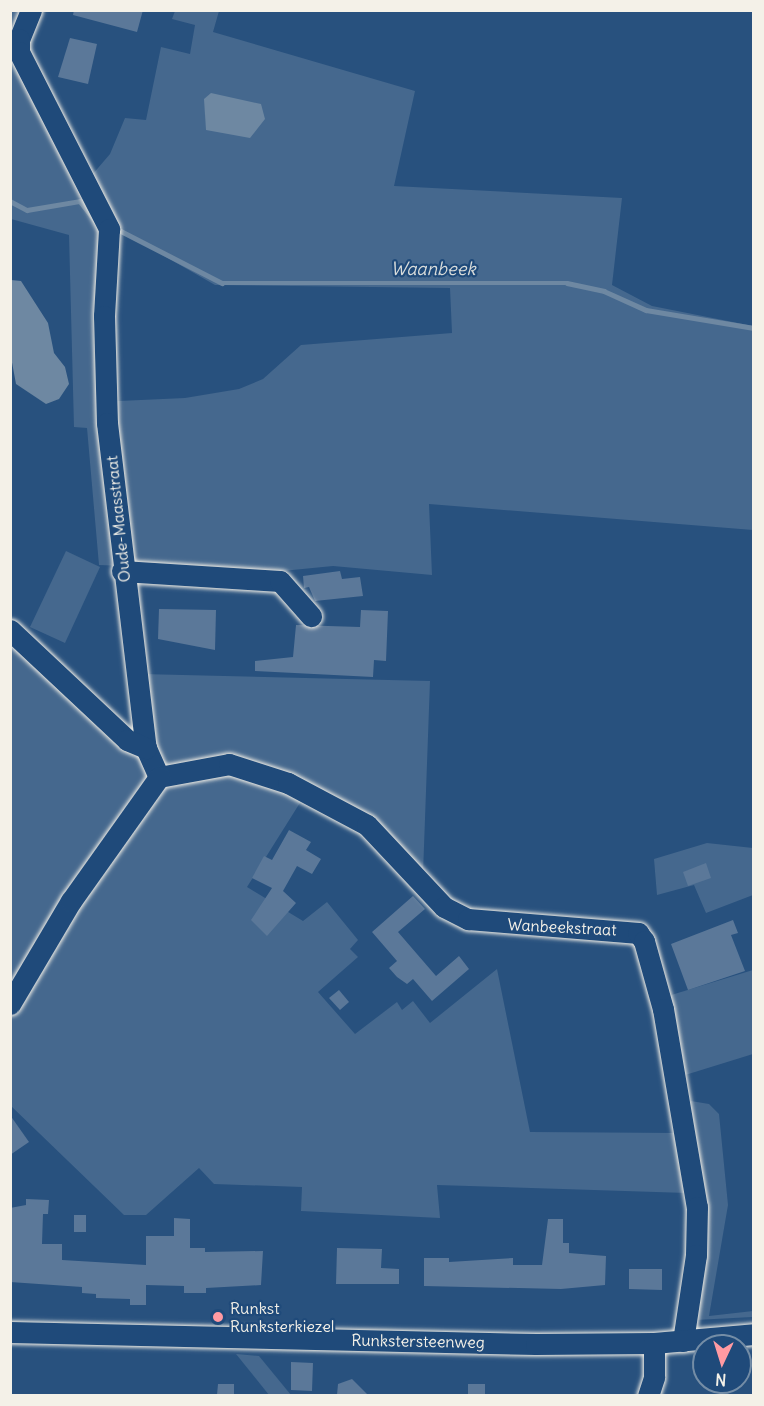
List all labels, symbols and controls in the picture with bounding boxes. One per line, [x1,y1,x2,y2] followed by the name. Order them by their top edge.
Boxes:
[390,258,476,280] water label: Waanbeek
[102,455,134,583] street label: Oude-Maasstraat
[507,915,617,939] street label: Wanbeekstraat
[230,1298,334,1336] place label: Runkst Runksterkiezel
[211,1310,225,1324] marker: Runkst Runksterkiezel
[351,1330,485,1352] street label: Runkstersteenweg
[692,1334,752,1394] north arrow
[715,1370,727,1390] text: N

